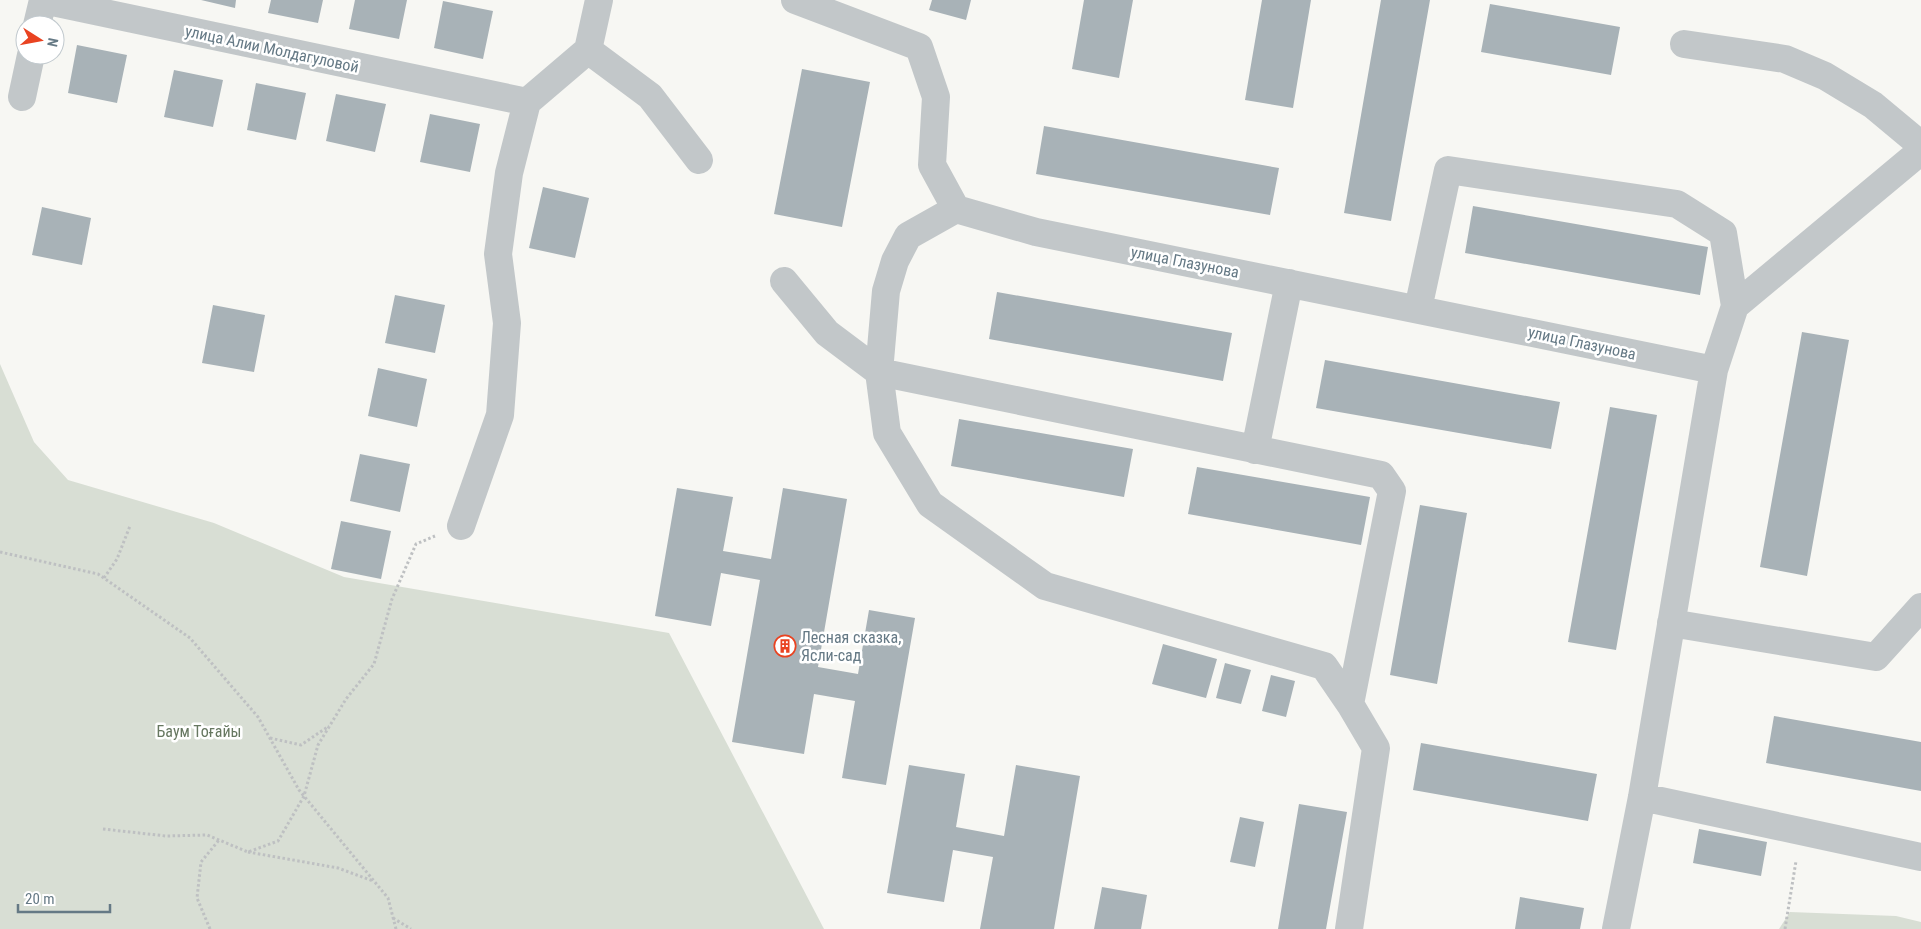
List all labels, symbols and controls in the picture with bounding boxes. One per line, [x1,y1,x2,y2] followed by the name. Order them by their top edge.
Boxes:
[15,15,65,65] north arrow
[183,21,361,77] street label: улица Алии Молдагуловой
[44,37,61,48] text: N
[1129,242,1241,282] street label: улица Глазунова
[1526,322,1638,364] street label: улица Глазунова
[801,628,901,665] place label: Лесная сказка, Ясли-сад
[773,634,797,658] building icon: Лесная сказка, Ясли-сад
[157,722,241,741] park label: Баум Тоғайы
[18,882,110,914] scale bar
[25,890,55,908] text: 20 m

